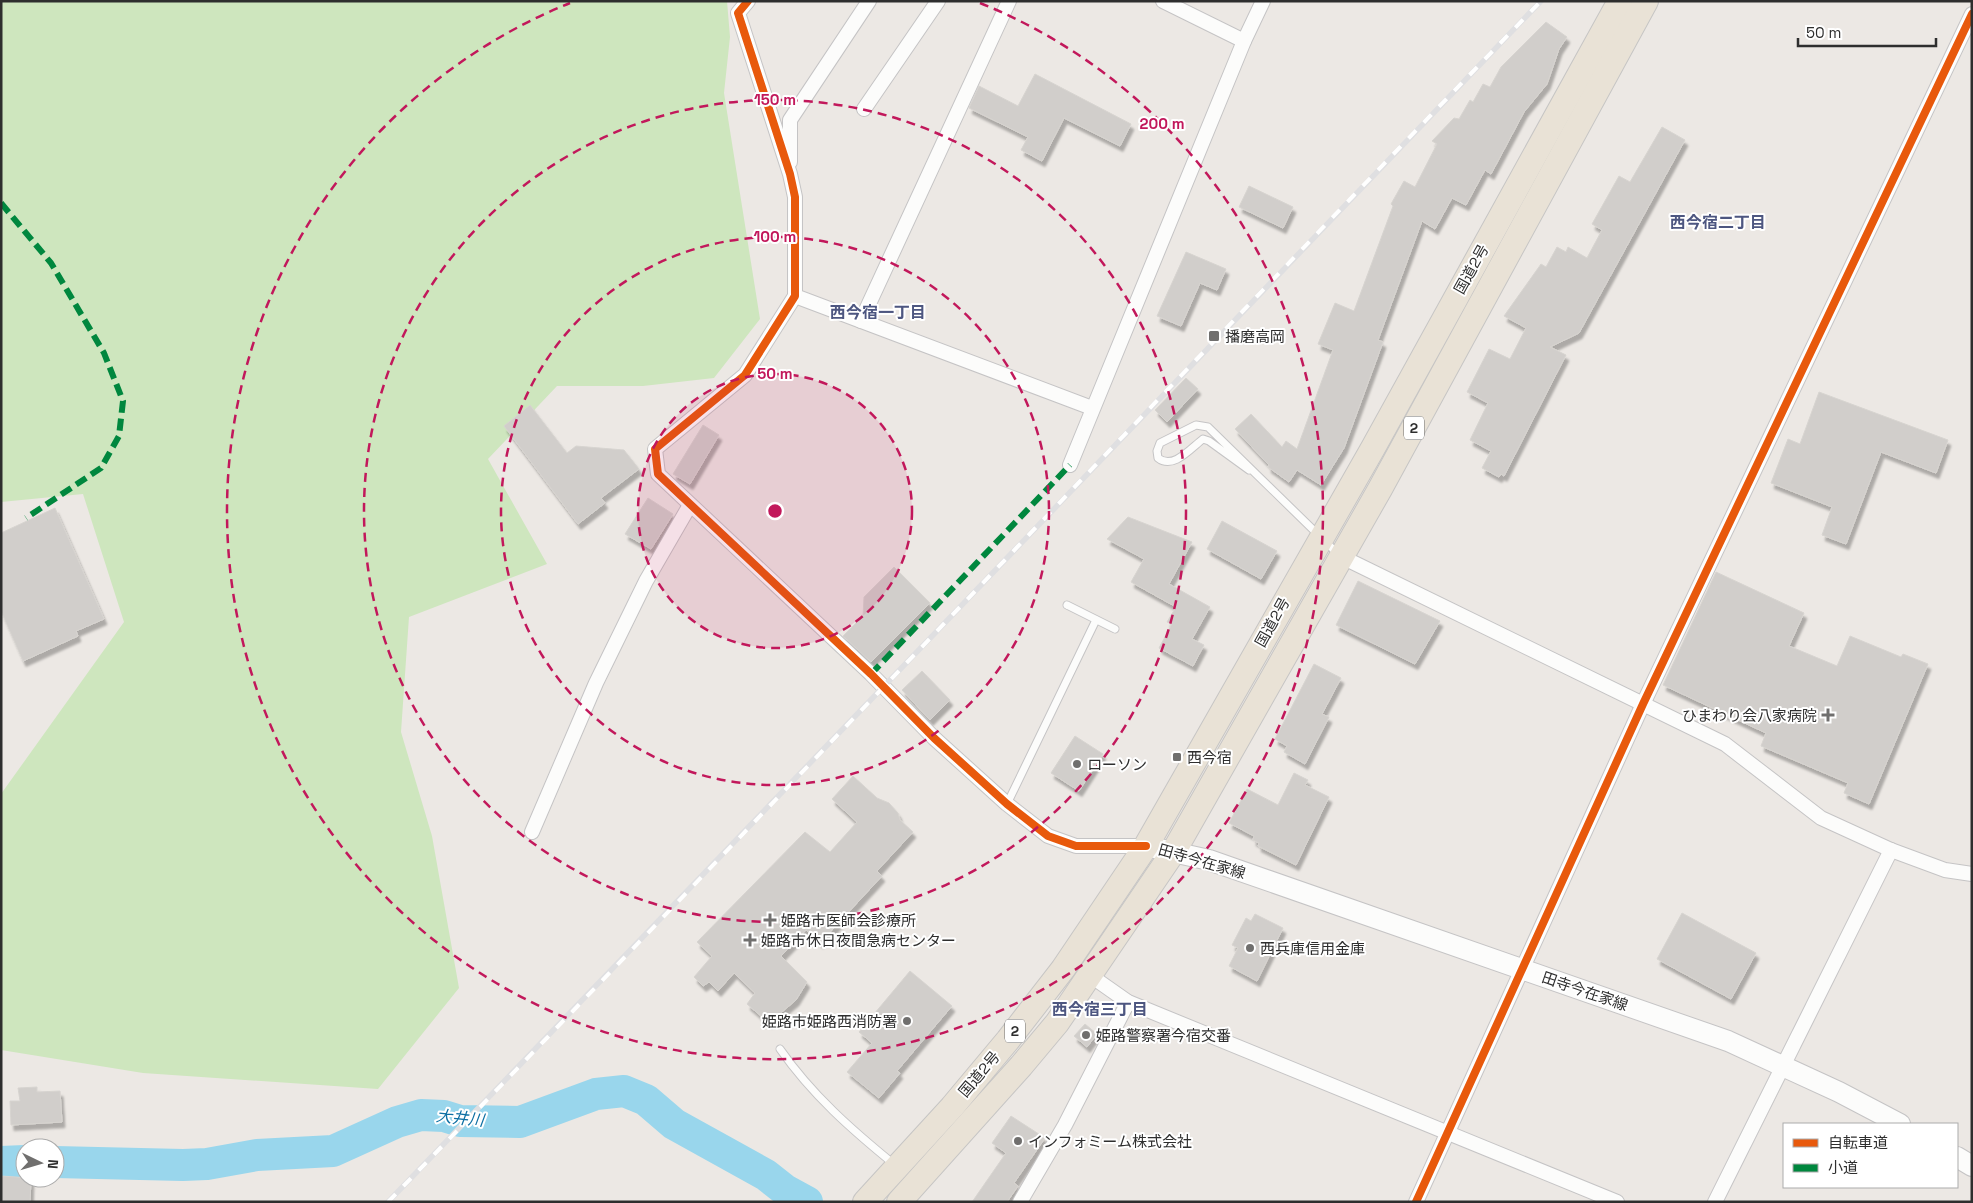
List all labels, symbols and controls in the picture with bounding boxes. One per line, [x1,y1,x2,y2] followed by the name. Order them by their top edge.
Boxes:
[1798,15,1936,47] scale bar
[1806,23,1841,42] text: 50 m
[754,90,796,109] text: 150 m
[1140,114,1184,133] text: 200 m
[1670,212,1766,233] district label: 西今宿二丁目
[754,227,796,246] text: 100 m
[1450,241,1492,297] street label: 国道2号
[830,302,926,323] district label: 西今宿一丁目
[1225,327,1285,346] place label: 播磨高岡
[1207,329,1221,343] marker: 播磨高岡
[757,364,793,383] text: 50 m
[1404,416,1424,439] road number: 2
[766,502,784,520] centre of rings
[1251,594,1293,650] street label: 国道2号
[1682,706,1817,725] place label: ひまわり会八家病院
[1821,708,1835,722] marker: ひまわり会八家病院
[1187,748,1232,767] place label: 西今宿
[1171,751,1183,763] marker: 西今宿
[1087,755,1147,774] place label: ローソン
[1071,758,1083,770] marker: ローソン
[1156,839,1248,883] street label: 田寺今在家線
[781,911,916,930] place label: 姫路市医師会診療所
[763,913,777,927] marker: 姫路市医師会診療所
[761,931,956,950] place label: 姫路市休日夜間急病センター
[743,933,757,947] marker: 姫路市休日夜間急病センター
[1260,939,1365,958] place label: 西兵庫信用金庫
[1244,942,1256,954] marker: 西兵庫信用金庫
[1539,967,1631,1015] street label: 田寺今在家線
[1052,999,1148,1020] district label: 西今宿三丁目
[762,1012,897,1031] place label: 姫路市姫路西消防署
[901,1015,913,1027] marker: 姫路市姫路西消防署
[1005,1019,1025,1042] road number: 2
[1096,1026,1231,1045] place label: 姫路警察署今宿交番
[1080,1029,1092,1041] marker: 姫路警察署今宿交番
[954,1047,1004,1101] street label: 国道2号
[435,1105,487,1131] water label: 大井川
[1783,1123,1958,1188] legend
[1028,1132,1192,1151] place label: インフォミーム株式会社
[1828,1133,1888,1152] text: 自転車道
[1012,1135,1024,1147] marker: インフォミーム株式会社
[15,1138,65,1188] north arrow
[1828,1158,1858,1177] text: 小道
[44,1159,62,1170] text: N

